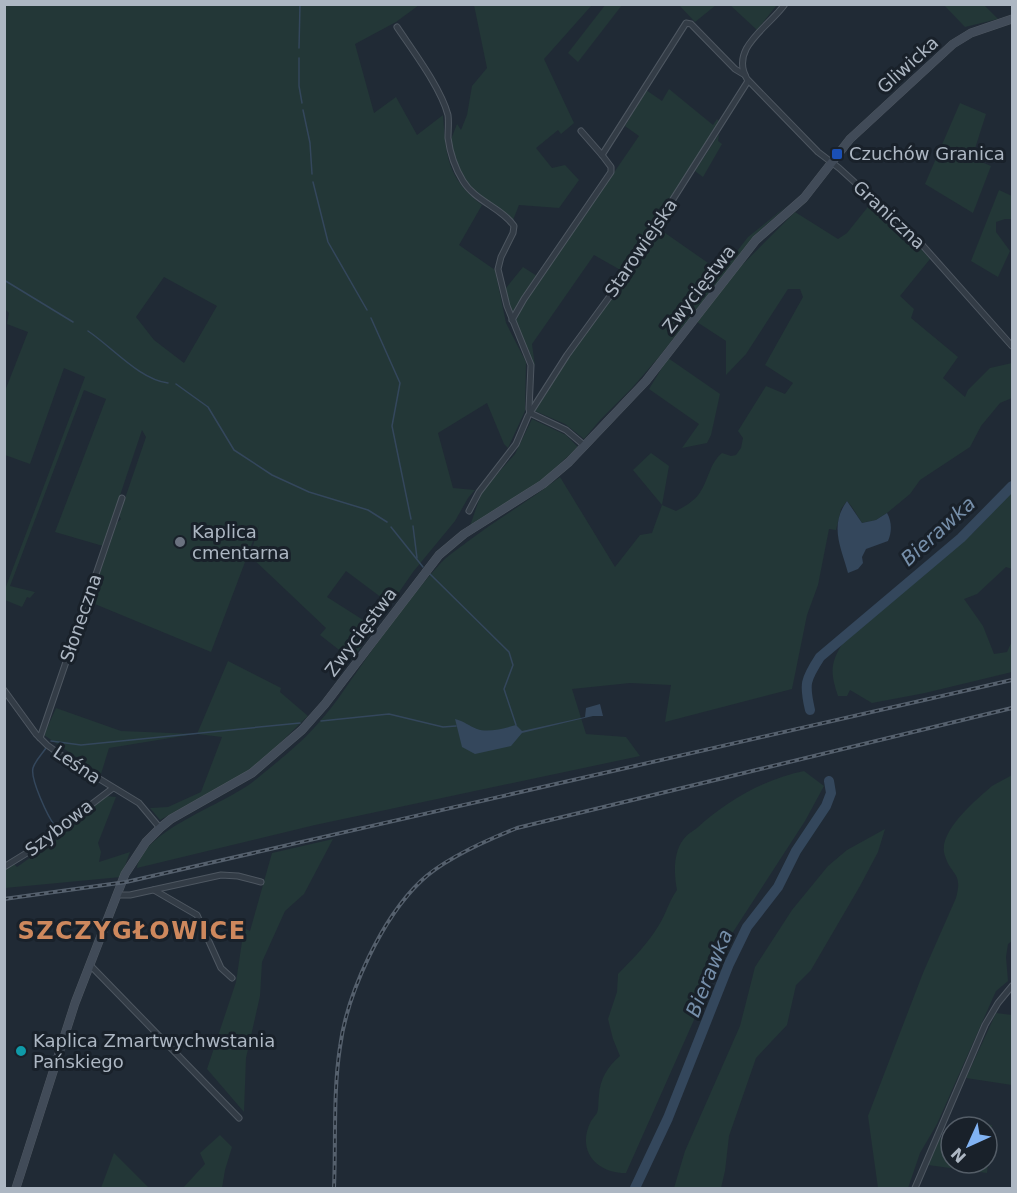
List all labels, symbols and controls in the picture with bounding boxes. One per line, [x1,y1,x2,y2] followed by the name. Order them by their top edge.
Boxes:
[873,32,942,97] street label: Gliwicka
[849,143,1005,164] place label: Czuchów Granica
[830,147,844,161] marker: Czuchów Granica
[849,176,930,253] street label: Graniczna
[600,195,681,301] street label: Starowiejska
[658,241,739,337] street label: Zwycięstwa
[896,491,980,571] water label: Bierawka
[192,521,290,563] place label: Kaplica cmentarna
[173,535,187,549] marker: Kaplica cmentarna
[56,571,105,665] street label: Słoneczna
[320,583,401,680] street label: Zwycięstwa
[50,741,105,788] street label: Leśna
[21,795,97,860] street label: Szybowa
[17,917,247,945] district label: SZCZYGŁOWICE
[681,926,737,1020] water label: Bierawka
[33,1030,275,1072] place label: Kaplica Zmartwychwstania Pańskiego
[14,1044,28,1058] marker: Kaplica Zmartwychwstania Pańskiego
[939,1115,999,1175] north arrow
[947,1144,970,1167] text: N

